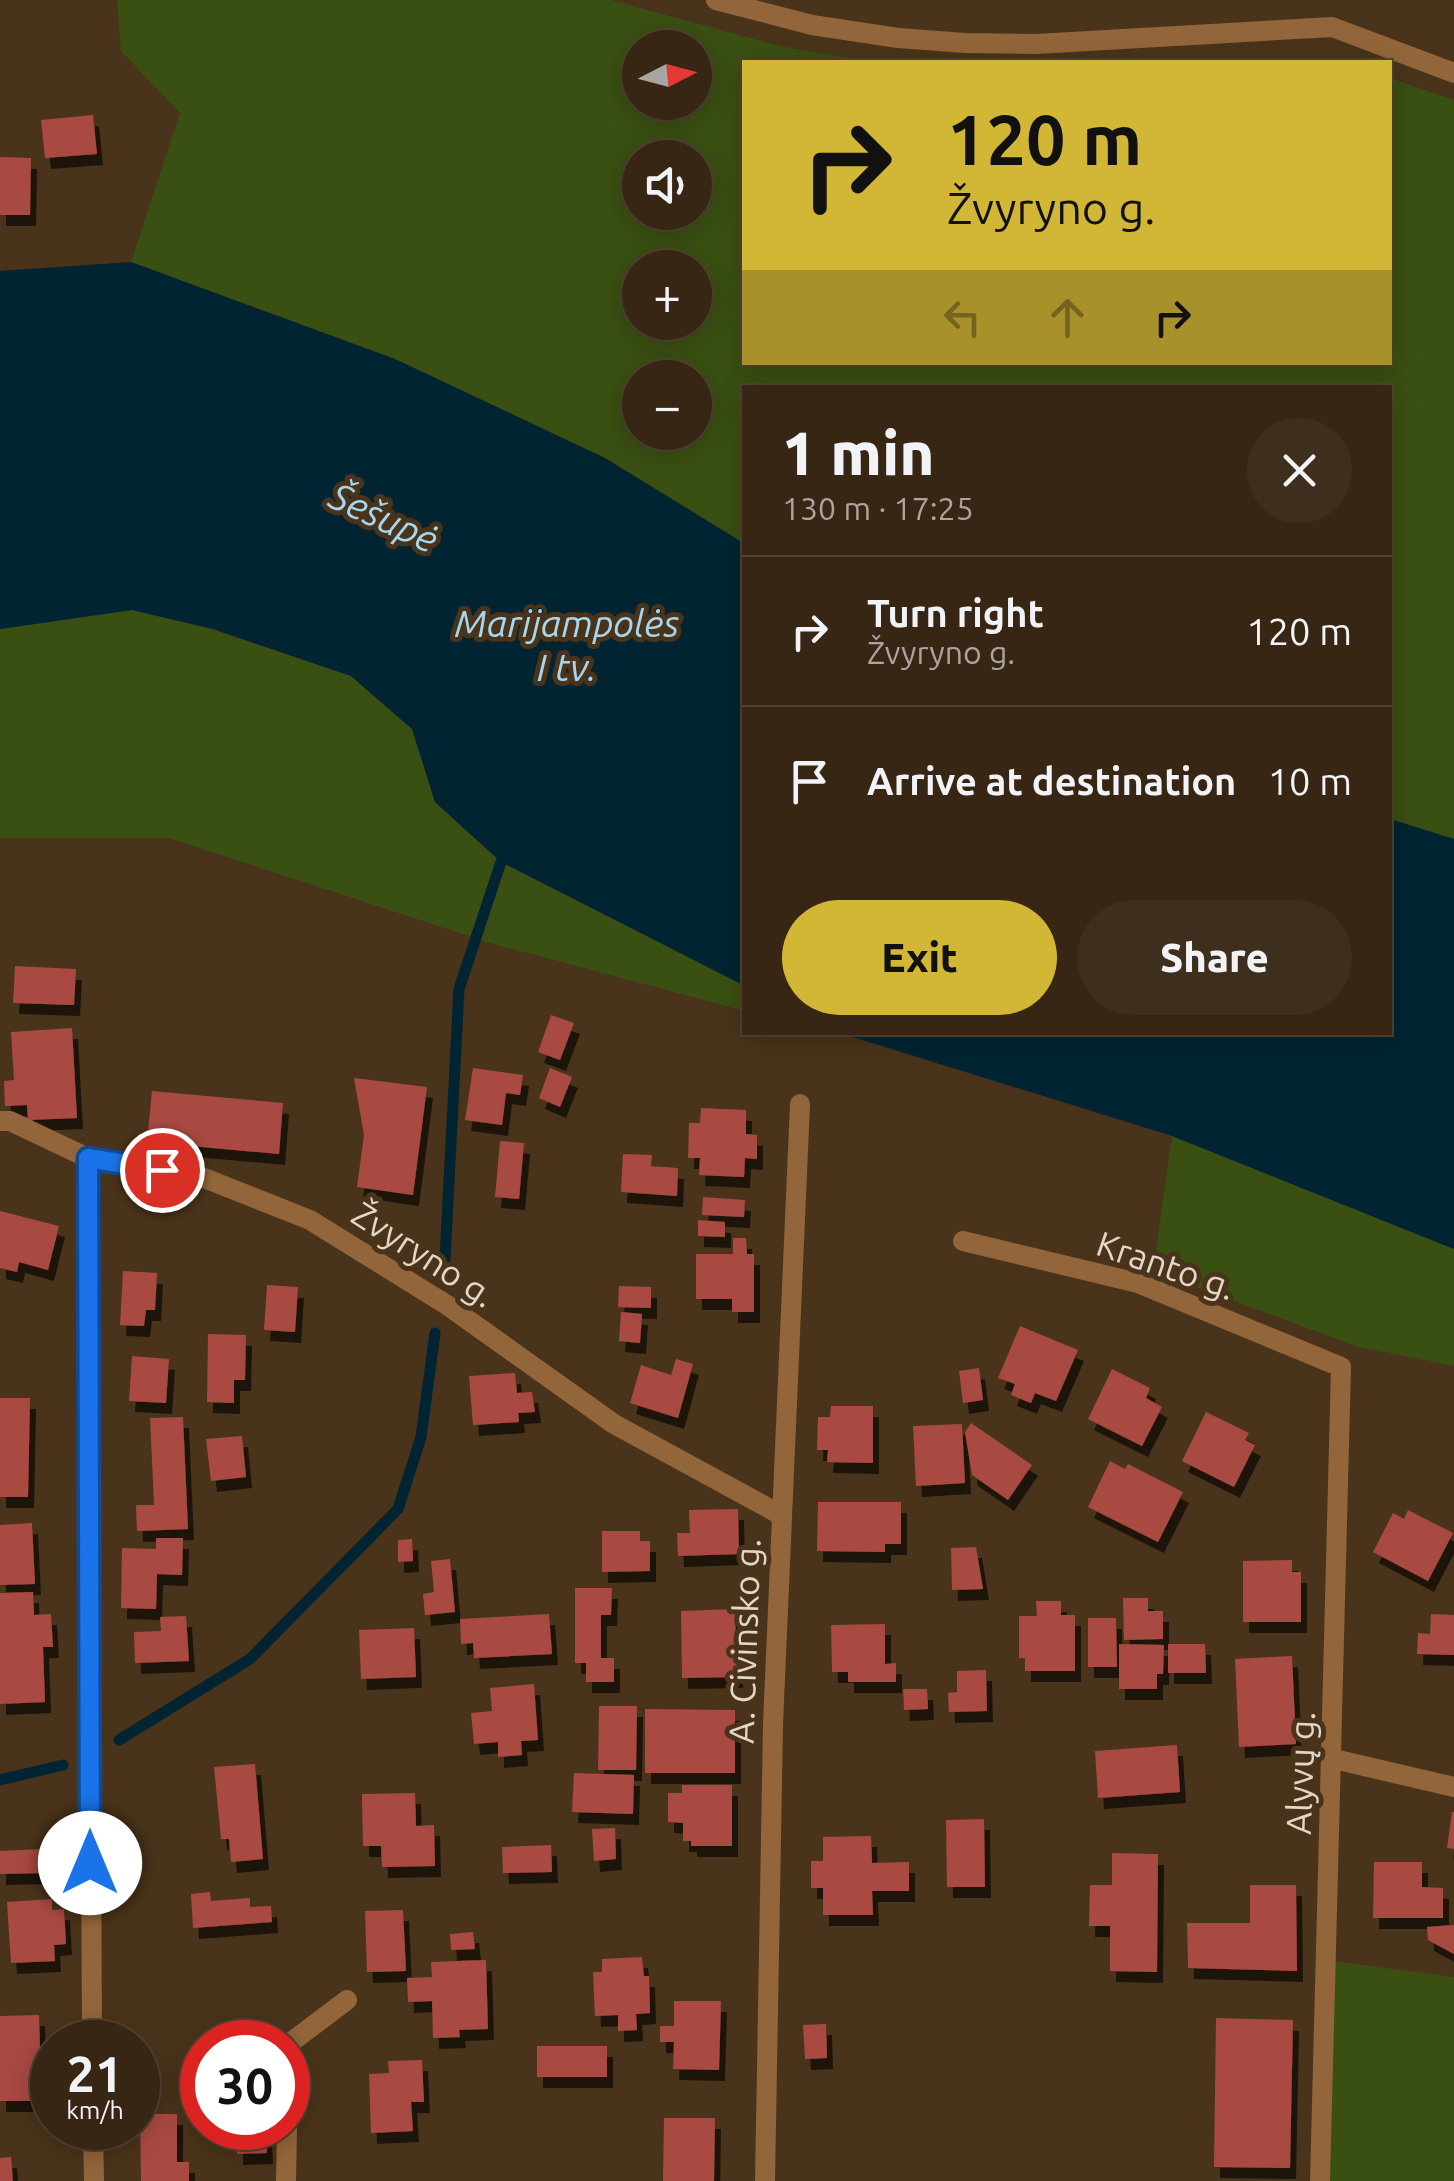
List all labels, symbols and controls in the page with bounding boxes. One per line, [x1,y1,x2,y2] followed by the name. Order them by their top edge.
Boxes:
[622,30,712,120] north arrow
[622,30,712,450] map controls
[782,100,912,230] icon: right
[947,100,1142,178] text: 120 m
[622,140,712,230] button: sound
[947,182,1155,233] text: Žvyryno g.
[622,250,712,340] button: +
[935,290,990,345] icon: left
[1040,290,1095,345] icon: ahead
[1145,290,1200,345] icon: right
[622,360,712,450] button: −
[1247,418,1352,523] button: close
[782,419,935,486] text: 1 min
[322,473,445,560] water label: Šešupė
[782,490,974,526] text: 130 m · 17:25
[867,592,1044,634] text: Turn right
[455,602,679,688] water label: Marijampolės I tv.
[782,604,837,659] icon: right
[1246,610,1352,652] text: 120 m
[867,634,1015,670] text: Žvyryno g.
[782,754,837,809] icon: arrive
[867,760,1236,802] text: Arrive at destination
[1268,760,1352,802] text: 10 m
[782,900,1057,1015] button: Exit
[1077,900,1352,1015] button: Share
[120,1128,205,1213] pin
[135,1143,190,1198] icon: arrive
[345,1192,503,1315] street label: Žvyryno g.
[1092,1223,1240,1307] street label: Kranto g.
[720,1538,768,1744] street label: A. Civinsko g.
[1278,1711,1322,1835] street label: Alyvų g.
[38,1811,142,1915] position arrow
[180,2020,310,2150] speed limit sign: 30
[67,2045,123,2101] text: 21
[66,2096,124,2124] text: km/h

